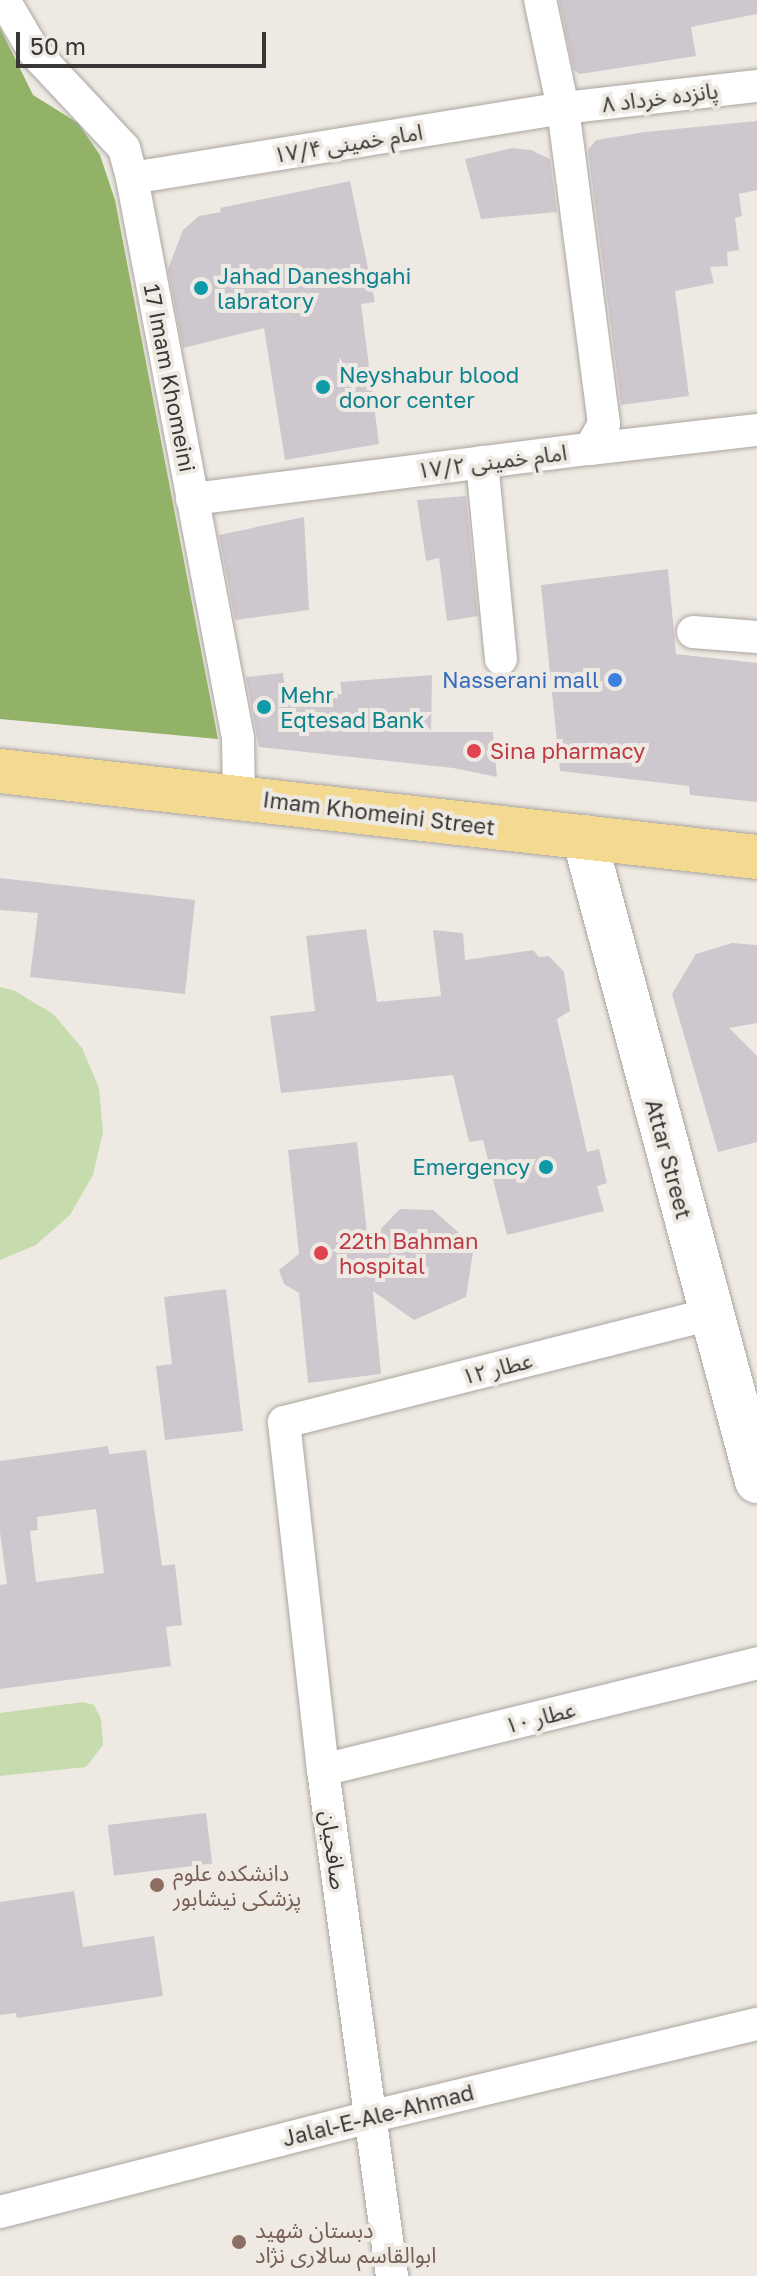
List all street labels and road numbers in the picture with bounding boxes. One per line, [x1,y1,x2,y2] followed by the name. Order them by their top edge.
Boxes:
[600,77,720,117] street label: پانزده خرداد ۸
[271,118,425,168] street label: امام خمینی ۱۷/۴
[139,282,201,474] street label: 17 Imam Khomeini
[416,439,568,483] street label: امام خمینی ۱۷/۲
[261,786,497,840] street label: Imam Khomeini Street
[640,1096,698,1222] street label: Attar Street
[459,1347,535,1389] street label: عطار ۱۲
[502,1696,578,1738] street label: عطار ۱۰
[315,1809,353,1891] street label: صافحیان
[280,2078,476,2152] street label: Jalal-E-Ale-Ahmad

